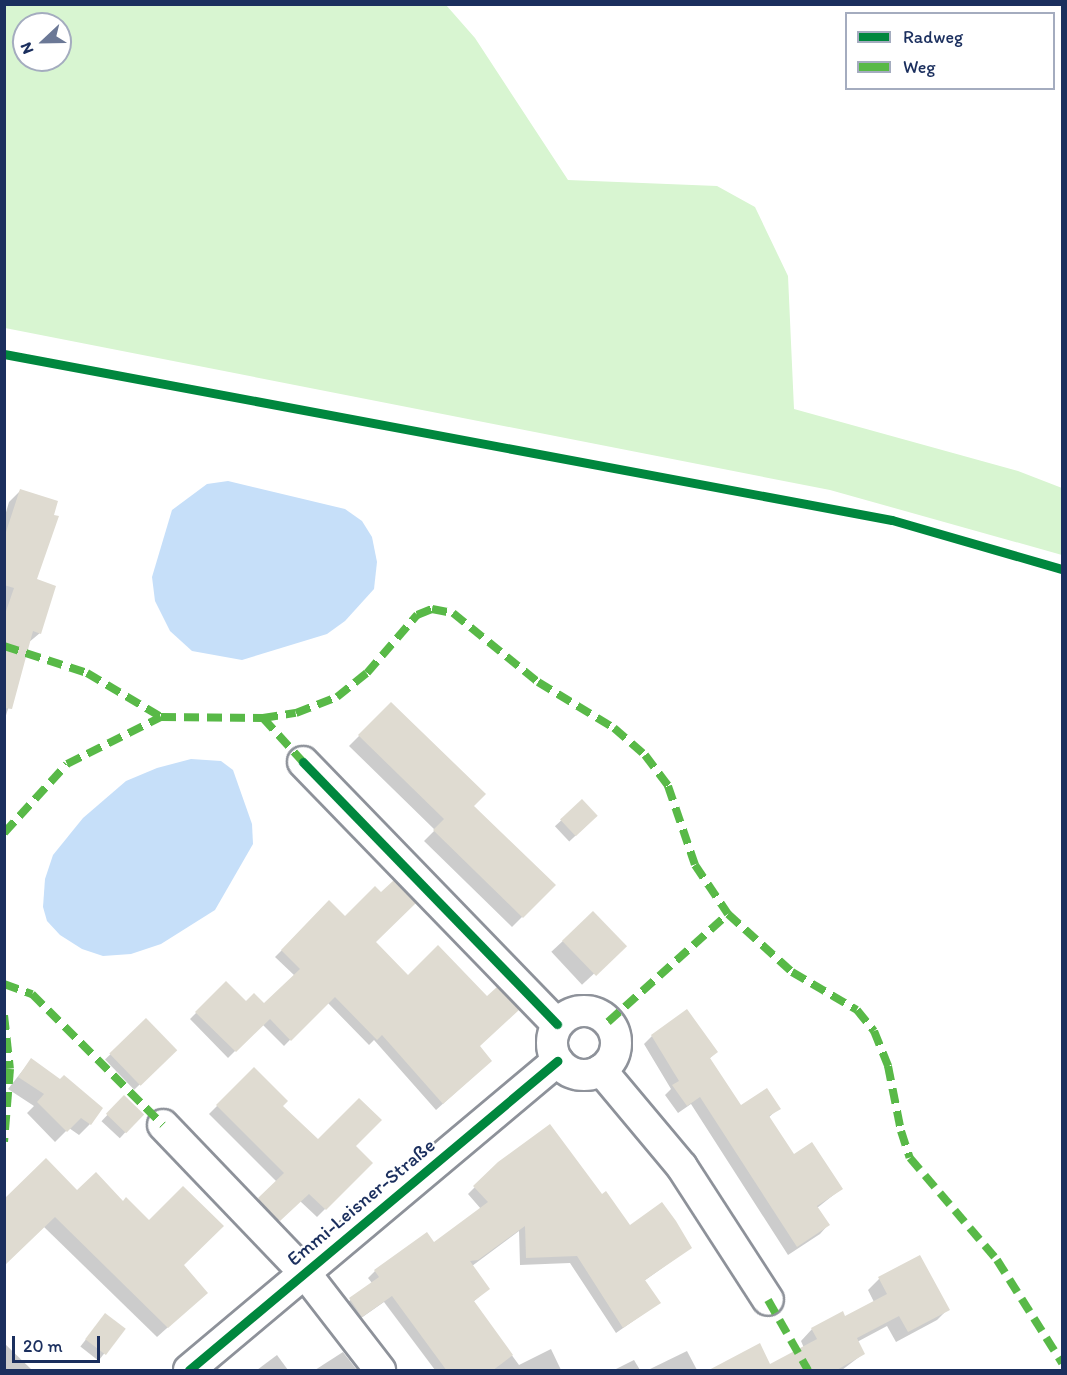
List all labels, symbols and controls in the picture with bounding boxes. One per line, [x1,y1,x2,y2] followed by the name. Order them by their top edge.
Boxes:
[12,12,72,72] north arrow
[845,12,1055,90] legend
[903,26,963,48] text: Radweg
[16,40,38,57] text: N
[903,56,936,78] text: Weg
[282,1133,440,1271] street label: Emmi-Leisner-Straße
[15,1324,104,1362] scale bar
[23,1335,63,1357] text: 20 m

